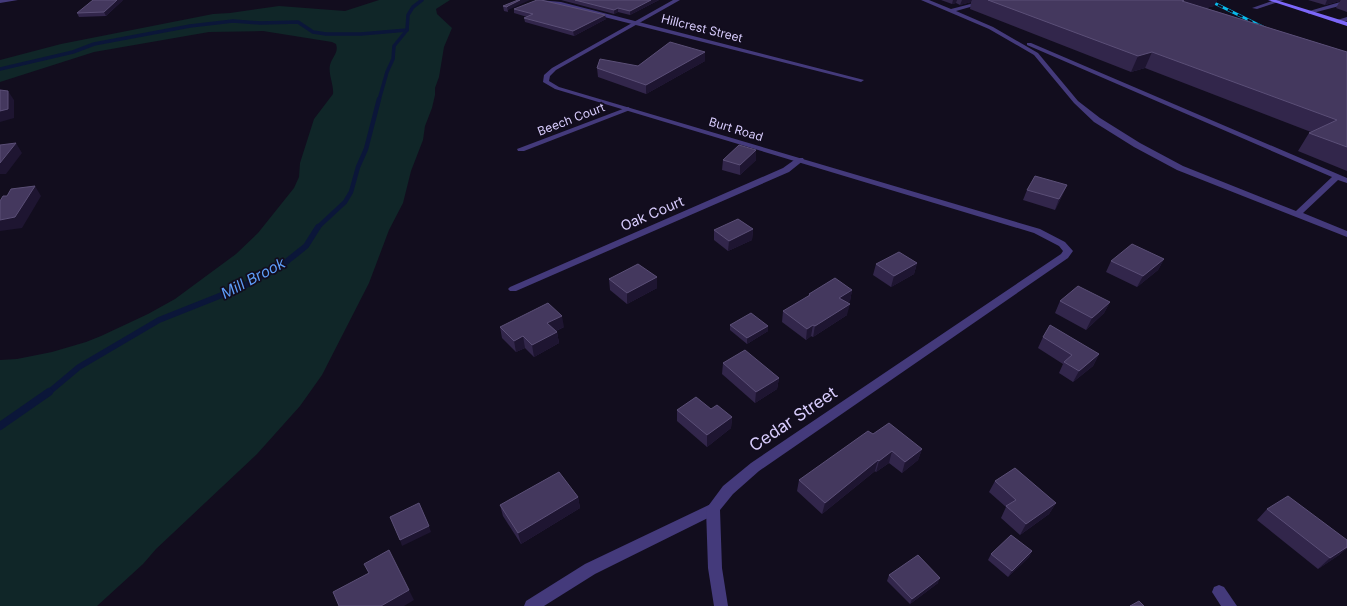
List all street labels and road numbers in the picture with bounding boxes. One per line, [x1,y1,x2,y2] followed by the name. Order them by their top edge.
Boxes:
[660,11,744,45] street label: Hillcrest Street
[535,99,607,139] street label: Beech Court
[707,114,765,144] street label: Burt Road
[618,192,687,234] street label: Oak Court
[745,382,841,456] street label: Cedar Street

